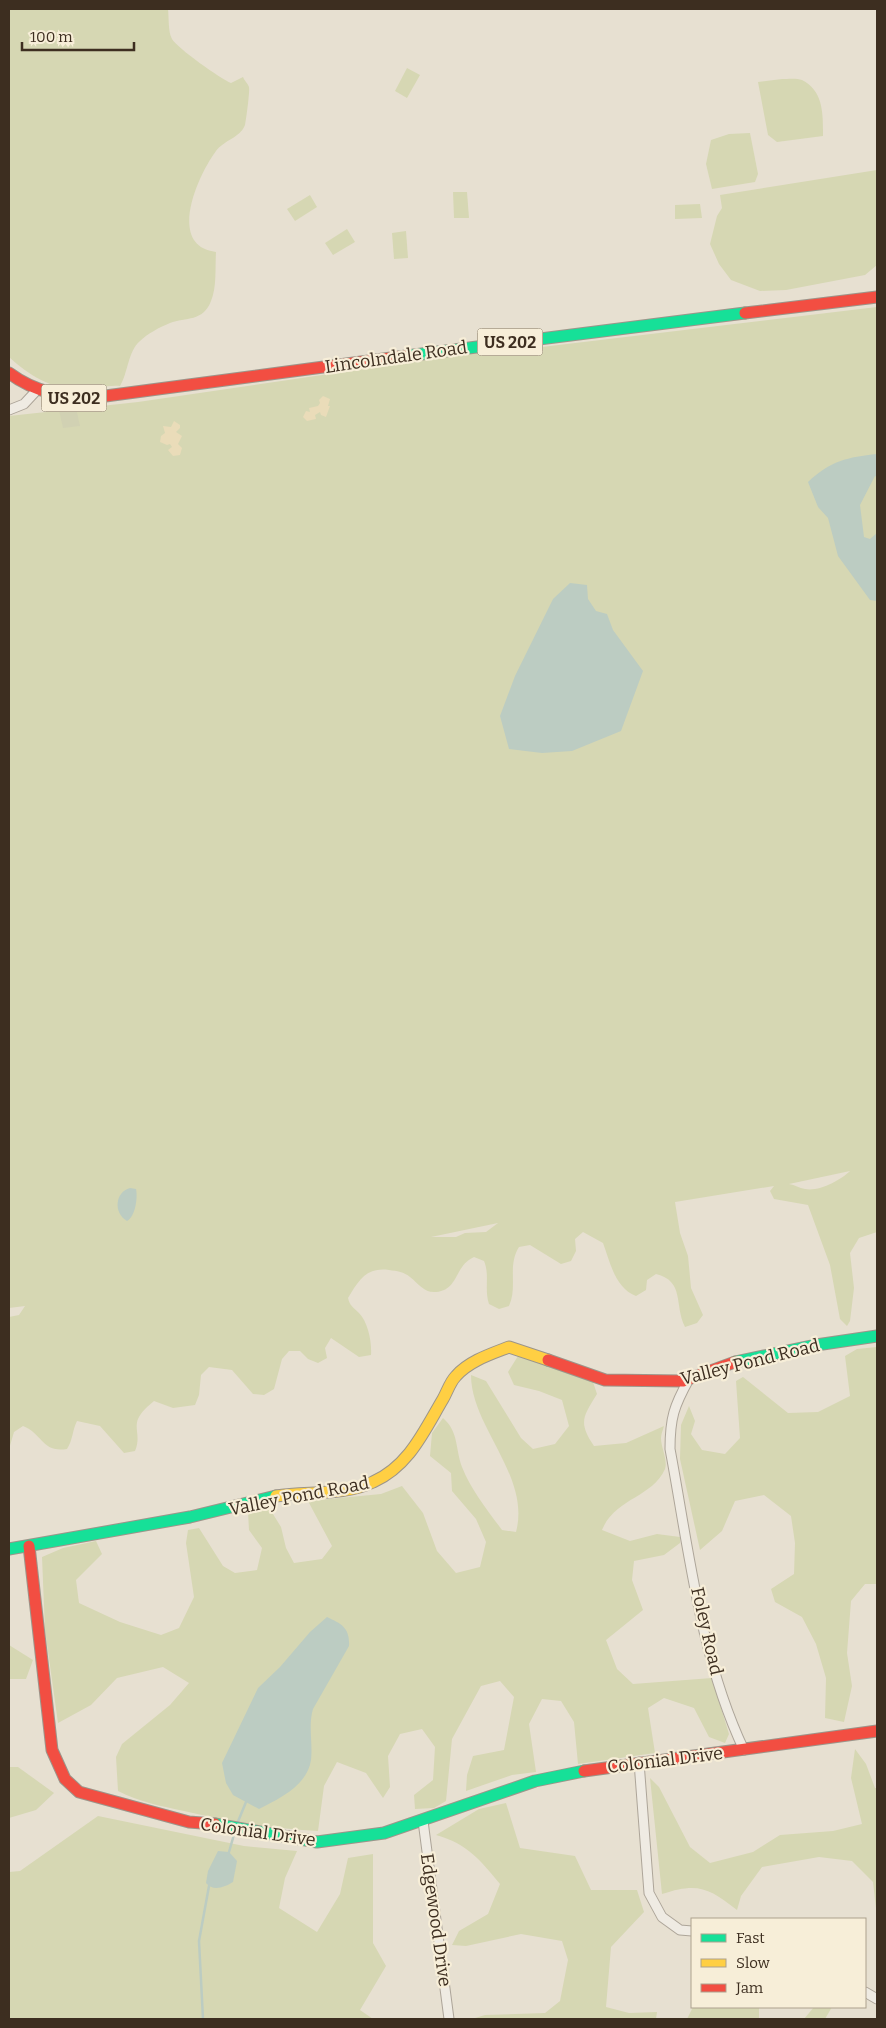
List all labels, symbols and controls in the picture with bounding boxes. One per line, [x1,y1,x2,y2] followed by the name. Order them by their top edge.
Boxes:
[22,20,135,52] scale bar
[30,28,73,46] text: 100 m
[478,328,542,356] road number: US 202
[323,336,469,378] street label: Lincolndale Road
[42,384,106,412] road number: US 202
[678,1334,822,1390] street label: Valley Pond Road
[227,1472,371,1520] street label: Valley Pond Road
[686,1585,728,1678] street label: Foley Road
[606,1742,724,1778] street label: Colonial Drive
[199,1813,317,1851] street label: Colonial Drive
[416,1852,456,1988] street label: Edgewood Drive
[691,1918,866,2008] legend
[736,1929,765,1947] text: Fast
[736,1954,771,1972] text: Slow
[735,1979,764,1997] text: Jam

